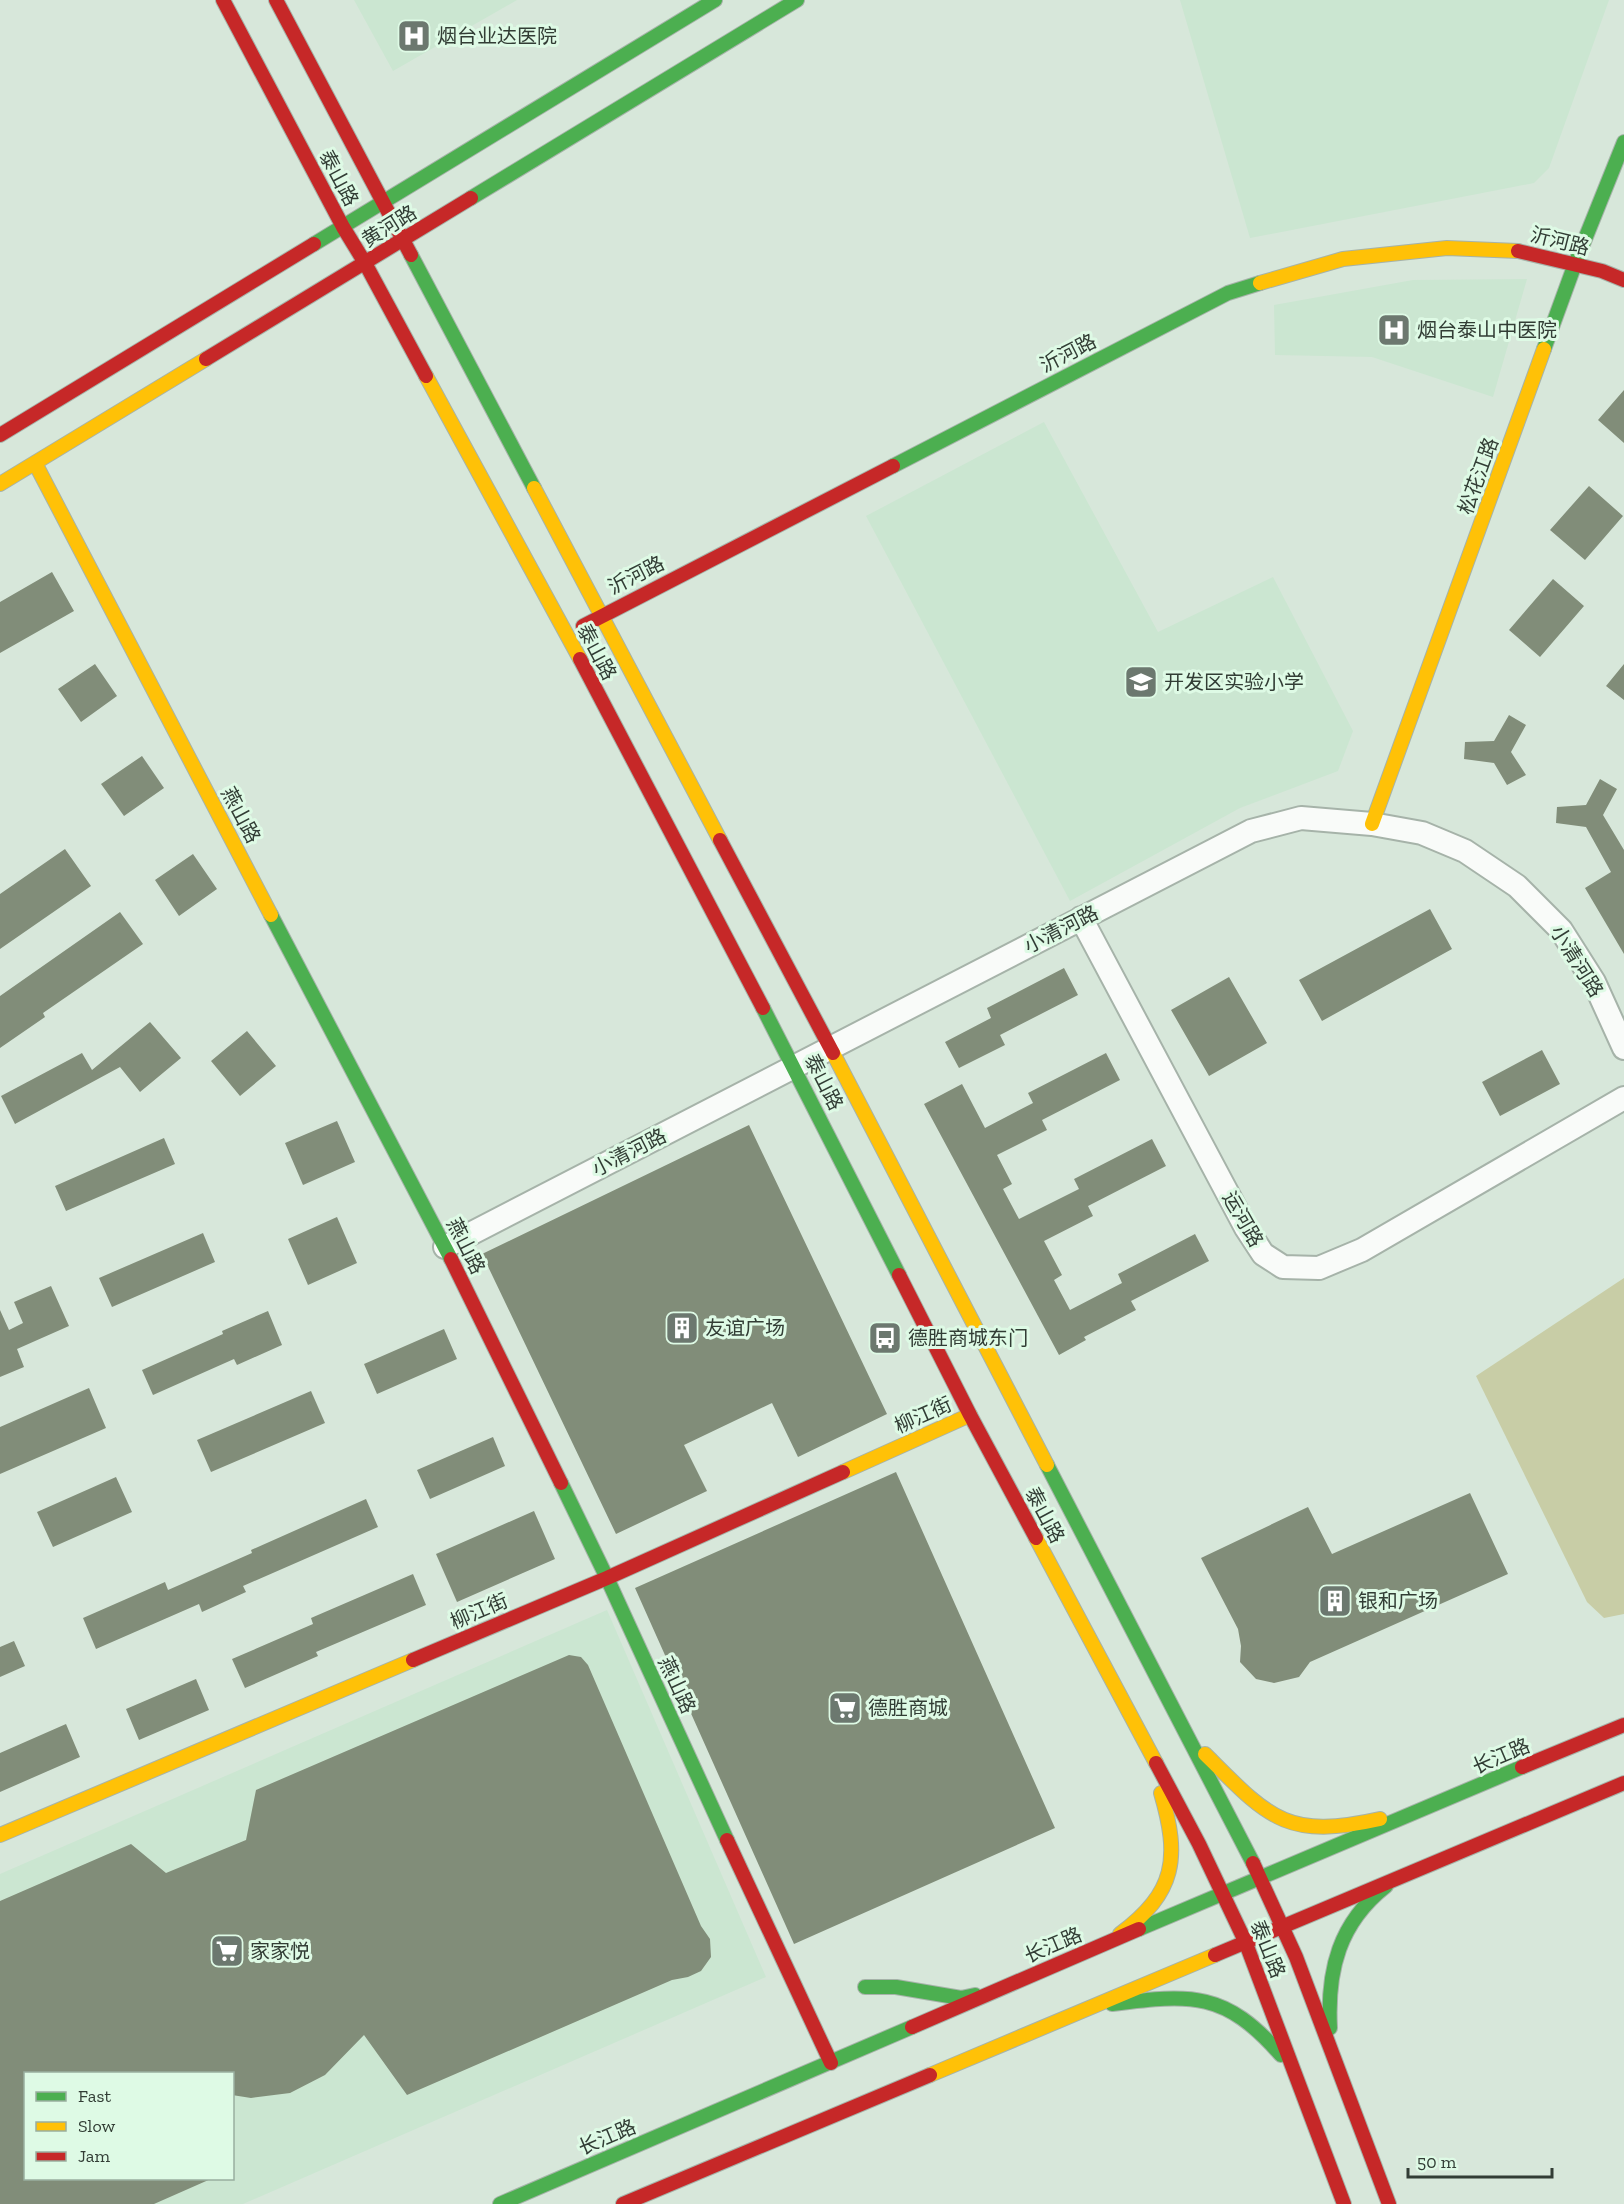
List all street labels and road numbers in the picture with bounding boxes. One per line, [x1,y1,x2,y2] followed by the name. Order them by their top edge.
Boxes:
[314,146,364,210] street label: 泰山路
[357,200,421,252] street label: 黄河路
[1528,222,1592,260] street label: 沂河路
[1036,329,1100,377] street label: 沂河路
[1453,434,1503,518] street label: 松花江路
[604,551,668,599] street label: 沂河路
[572,620,622,684] street label: 泰山路
[216,783,266,847] street label: 燕山路
[1020,900,1102,958] street label: 小清河路
[1546,921,1608,1001] street label: 小清河路
[800,1050,848,1114] street label: 泰山路
[588,1123,670,1181] street label: 小清河路
[1218,1187,1268,1251] street label: 运河路
[442,1214,490,1278] street label: 燕山路
[891,1392,955,1438] street label: 柳江街
[1020,1483,1070,1547] street label: 泰山路
[447,1588,511,1634] street label: 柳江街
[653,1653,701,1717] street label: 燕山路
[1469,1733,1533,1779] street label: 长江路
[1246,1917,1290,1981] street label: 泰山路
[1021,1922,1085,1968] street label: 长江路
[575,2114,639,2160] street label: 长江路

